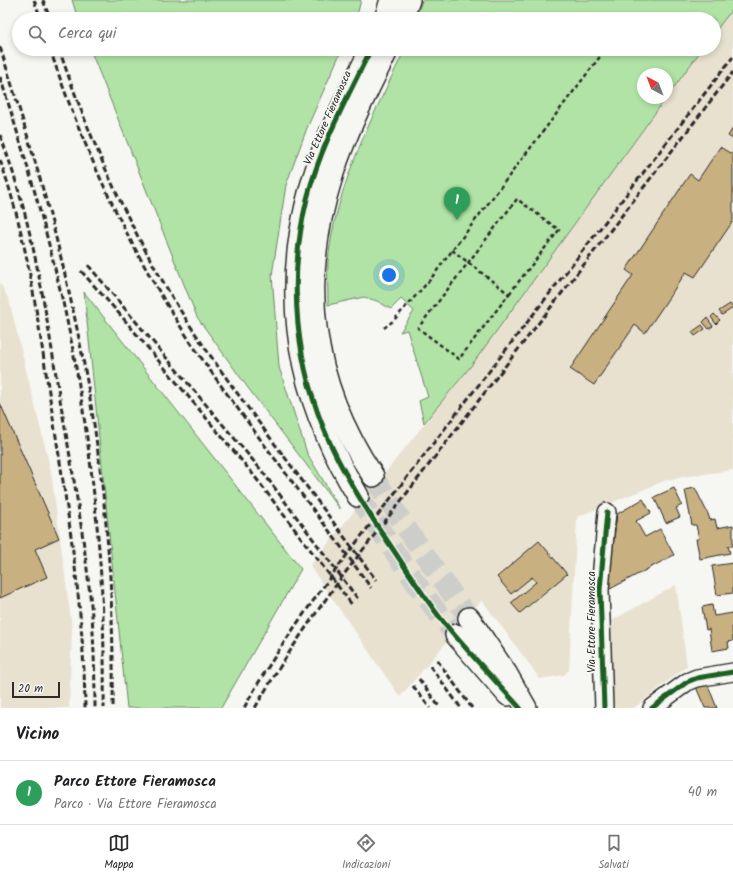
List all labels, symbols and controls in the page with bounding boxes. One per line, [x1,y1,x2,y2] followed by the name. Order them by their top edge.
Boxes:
[12,12,721,56] search box
[58,22,116,46] text: Cerca qui
[26,23,48,45] icon: search
[299,68,357,168] street label: Via Ettore Fieramosca
[637,68,673,104] north arrow
[444,187,470,220] pin: 1
[379,265,399,285] your location
[583,571,601,673] street label: Via Ettore Fieramosca
[12,680,60,699] scale bar
[18,680,43,698] text: 20 m
[16,721,59,748] text: Vicino
[54,770,216,794] text: Parco Ettore Fieramosca
[27,782,31,803] text: 1
[688,782,717,803] text: 40 m
[54,794,217,815] text: Parco · Via Ettore Fieramosca
[104,832,134,874] tab: Mappa
[342,832,390,874] tab: Indicazioni
[599,832,629,874] tab: Salvati

